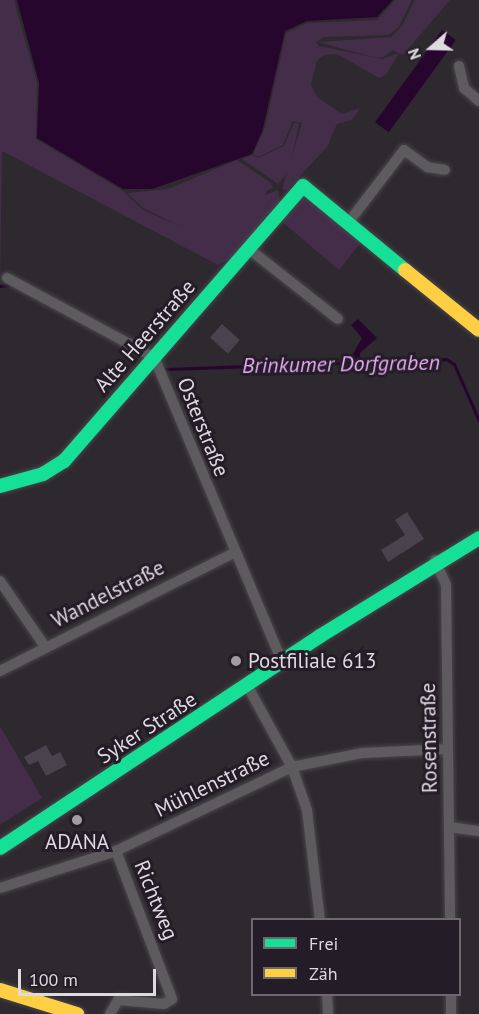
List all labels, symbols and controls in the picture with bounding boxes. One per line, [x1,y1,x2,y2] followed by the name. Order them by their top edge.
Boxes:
[401,18,461,78] north arrow
[403,46,425,63] text: N
[89,275,201,397] street label: Alte Heerstraße
[242,349,440,379] water label: Brinkumer Dorfgraben
[172,374,234,480] street label: Osterstraße
[47,555,169,633] street label: Wandelstraße
[248,648,376,674] place label: Postfiliale 613
[229,654,243,668] marker: Postfiliale 613
[415,683,443,793] street label: Rosenstraße
[93,687,201,769] street label: Syker Straße
[151,745,273,823] street label: Mühlenstraße
[70,813,84,827] marker: ADANA
[45,829,109,855] place label: ADANA
[129,857,183,943] street label: Richtweg
[251,918,461,996] legend
[309,932,338,955] text: Frei
[21,957,159,995] scale bar
[309,962,338,985] text: Zäh
[29,968,78,991] text: 100 m

